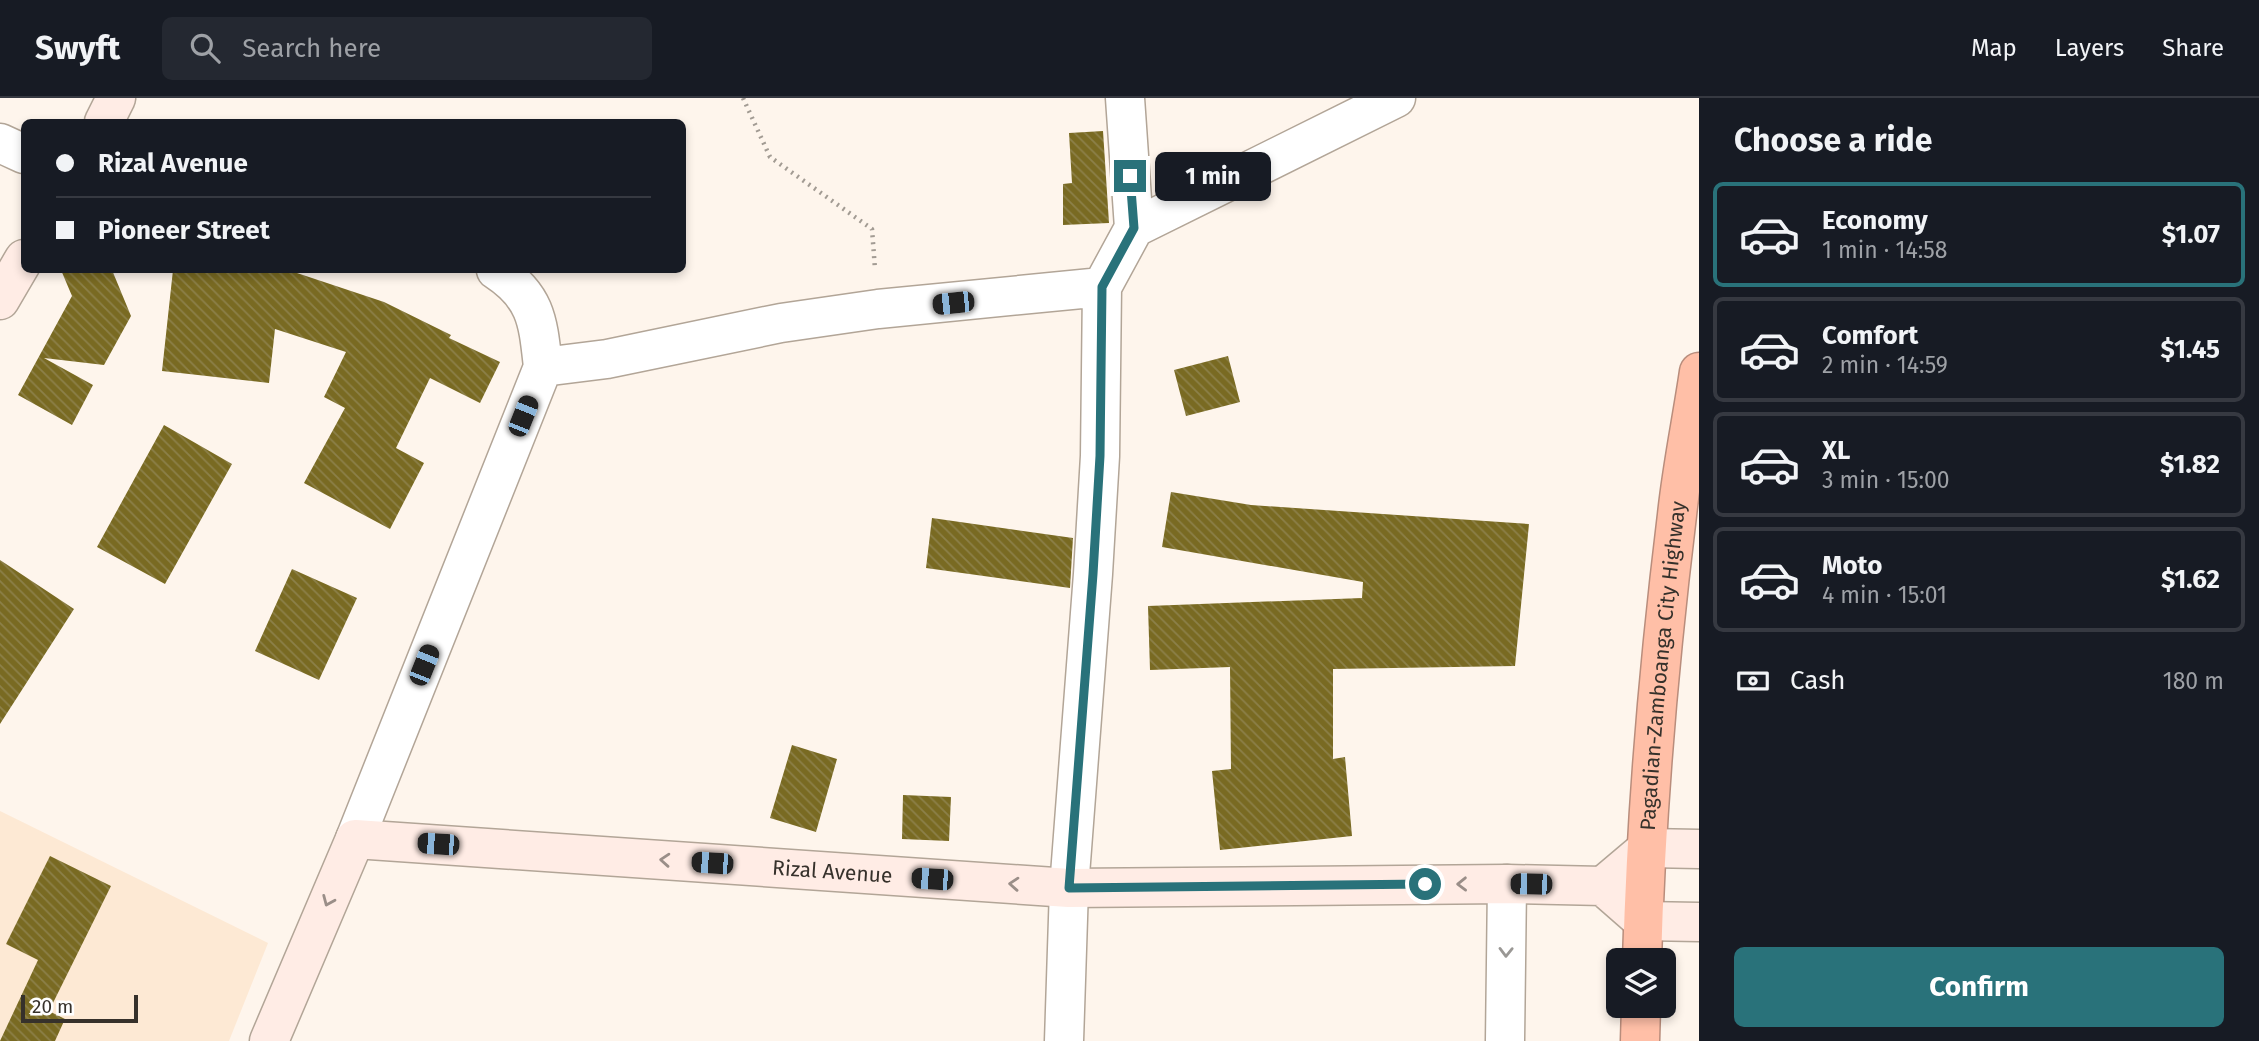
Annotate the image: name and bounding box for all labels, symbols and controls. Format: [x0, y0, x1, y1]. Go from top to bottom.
search box [162, 17, 652, 80]
text: Swyft [35, 28, 120, 68]
icon: search [186, 29, 224, 67]
text: Search here [242, 33, 381, 64]
text: Map [1971, 34, 2017, 62]
text: Layers [2055, 34, 2124, 62]
text: Share [2162, 34, 2224, 62]
text: Choose a ride [1734, 121, 1932, 159]
text: Rizal Avenue [98, 148, 248, 179]
callout: 1 min [1154, 152, 1270, 200]
route end [1114, 160, 1146, 192]
text: 1 min [1185, 162, 1241, 190]
icon: car [1738, 203, 1801, 266]
text: Economy [1822, 205, 1928, 236]
text: Pioneer Street [98, 215, 270, 246]
text: $1.07 [2162, 219, 2220, 250]
text: 1 min · 14:58 [1822, 236, 1947, 264]
car [932, 290, 975, 316]
icon: car [1738, 318, 1801, 381]
text: Comfort [1822, 320, 1918, 351]
text: $1.45 [2161, 334, 2220, 365]
text: 2 min · 14:59 [1822, 351, 1948, 379]
car [506, 393, 541, 439]
icon: car [1738, 433, 1801, 496]
text: XL [1822, 435, 1850, 466]
text: $1.82 [2160, 449, 2220, 480]
text: 3 min · 15:00 [1822, 466, 1950, 494]
street label: Pagadian-Zamboanga City Highway [1635, 499, 1692, 831]
icon: car [1738, 548, 1801, 611]
text: Moto [1822, 550, 1882, 581]
text: $1.62 [2161, 564, 2220, 595]
text: 4 min · 15:01 [1822, 581, 1947, 609]
car [407, 642, 442, 688]
icon: cash [1734, 662, 1772, 700]
text: Cash [1790, 665, 1846, 696]
text: 180 m [2163, 667, 2224, 695]
car [417, 832, 460, 856]
car [691, 851, 734, 875]
one-way arrow [659, 853, 670, 868]
street label: Rizal Avenue [771, 855, 893, 889]
car [911, 867, 954, 891]
route start [1409, 868, 1441, 900]
car [1510, 873, 1553, 895]
one-way arrow [1456, 876, 1466, 892]
one-way arrow [1008, 877, 1019, 892]
one-way arrow [323, 895, 337, 907]
one-way arrow [1498, 947, 1514, 958]
button: Confirm [1734, 947, 2224, 1027]
map controls [1606, 948, 1676, 1018]
button: layers [1606, 948, 1676, 1018]
scale bar [21, 992, 138, 1024]
text: 20 m [32, 995, 73, 1018]

